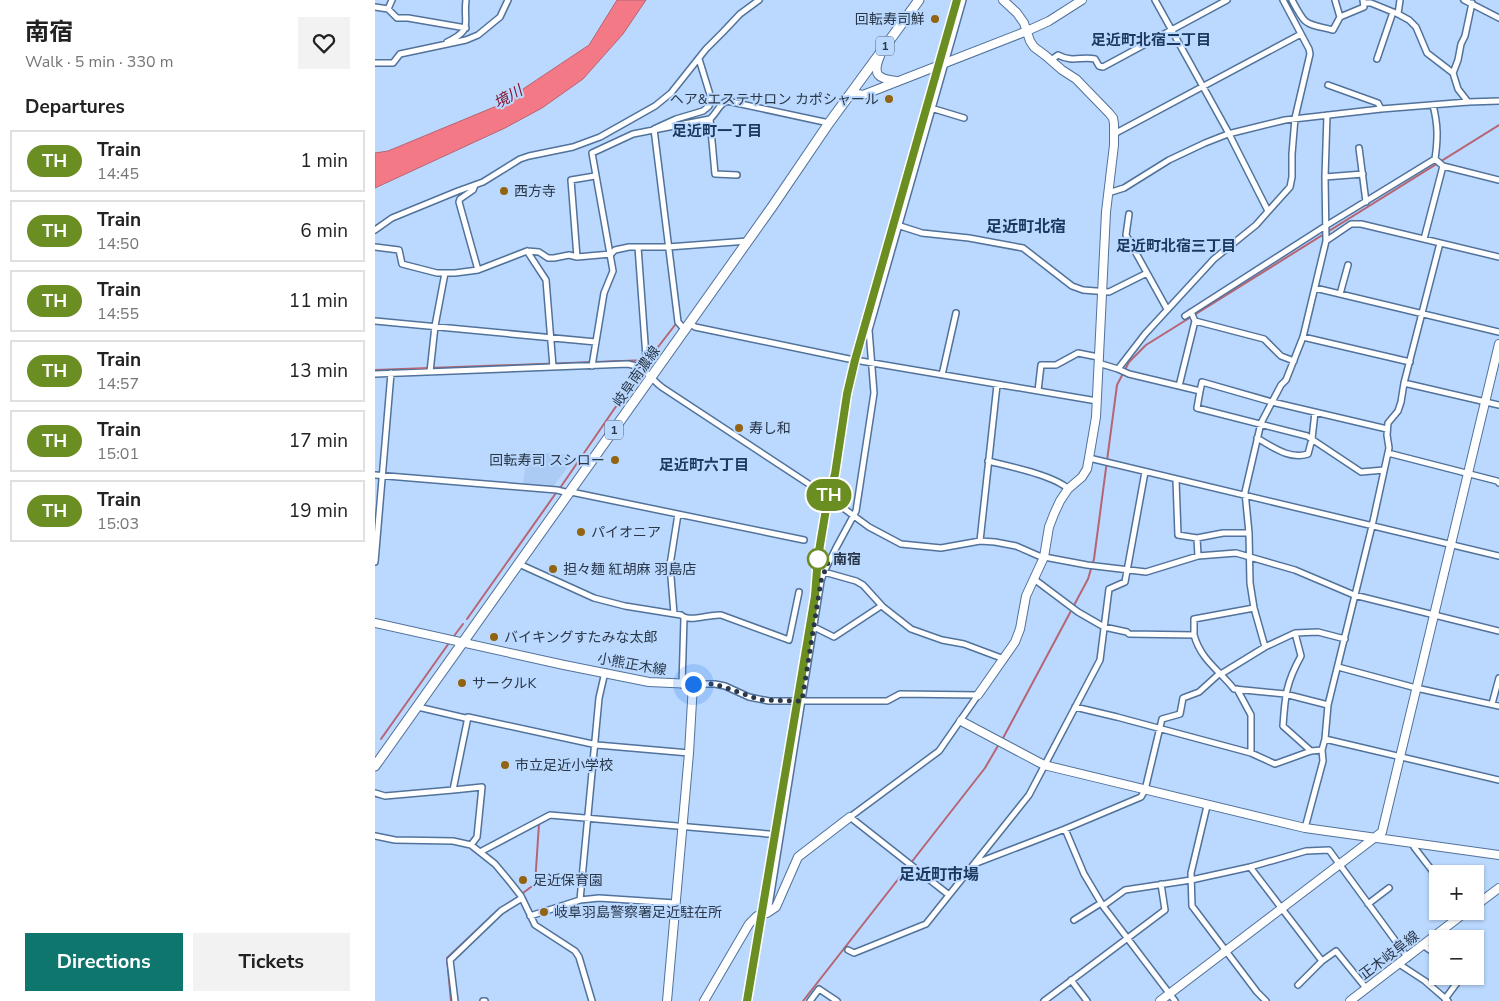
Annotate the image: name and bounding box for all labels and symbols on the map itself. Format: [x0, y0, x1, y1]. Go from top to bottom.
place label: 回転寿司鮮 [855, 10, 925, 29]
marker: 回転寿司鮮 [929, 13, 941, 25]
district label: 足近町北宿二丁目 [1091, 30, 1211, 50]
road number: 1 [876, 36, 894, 56]
water label: 境川 [490, 80, 528, 113]
place label: ヘア&エステサロン カポシャール [670, 90, 879, 109]
marker: ヘア&エステサロン カポシャール [883, 93, 895, 105]
district label: 足近町一丁目 [672, 121, 762, 141]
place label: 西方寺 [514, 182, 556, 201]
marker: 西方寺 [498, 185, 510, 197]
district label: 足近町北宿 [986, 216, 1066, 238]
district label: 足近町北宿三丁目 [1116, 236, 1236, 256]
street label: 岐阜南濃線 [609, 342, 664, 410]
place label: 寿し和 [749, 419, 791, 438]
road number: 1 [605, 420, 623, 440]
marker: 寿し和 [733, 422, 745, 434]
place label: 回転寿司 スシロー [489, 451, 605, 470]
marker: 回転寿司 スシロー [609, 454, 621, 466]
district label: 足近町六丁目 [659, 455, 749, 475]
line badge: TH [807, 479, 851, 511]
place label: パイオニア [591, 523, 661, 542]
marker: パイオニア [575, 526, 587, 538]
marker: 南宿 [807, 548, 829, 570]
place label: 南宿 [833, 550, 861, 569]
place label: 担々麺 紅胡麻 羽島店 [563, 560, 696, 579]
marker: 担々麺 紅胡麻 羽島店 [547, 563, 559, 575]
place label: バイキングすたみな太郎 [504, 628, 658, 647]
marker: バイキングすたみな太郎 [488, 631, 500, 643]
street label: 小熊正木線 [596, 649, 668, 680]
your location [681, 672, 706, 697]
place label: サークルK [472, 674, 537, 693]
marker: サークルK [456, 677, 468, 689]
place label: 市立足近小学校 [515, 756, 613, 775]
marker: 市立足近小学校 [499, 759, 511, 771]
district label: 足近町市場 [899, 864, 979, 886]
place label: 足近保育園 [533, 871, 603, 890]
marker: 足近保育園 [517, 874, 529, 886]
place label: 岐阜羽島警察署足近駐在所 [554, 903, 722, 922]
marker: 岐阜羽島警察署足近駐在所 [538, 906, 550, 918]
street label: 正木岐阜線 [1356, 927, 1423, 984]

